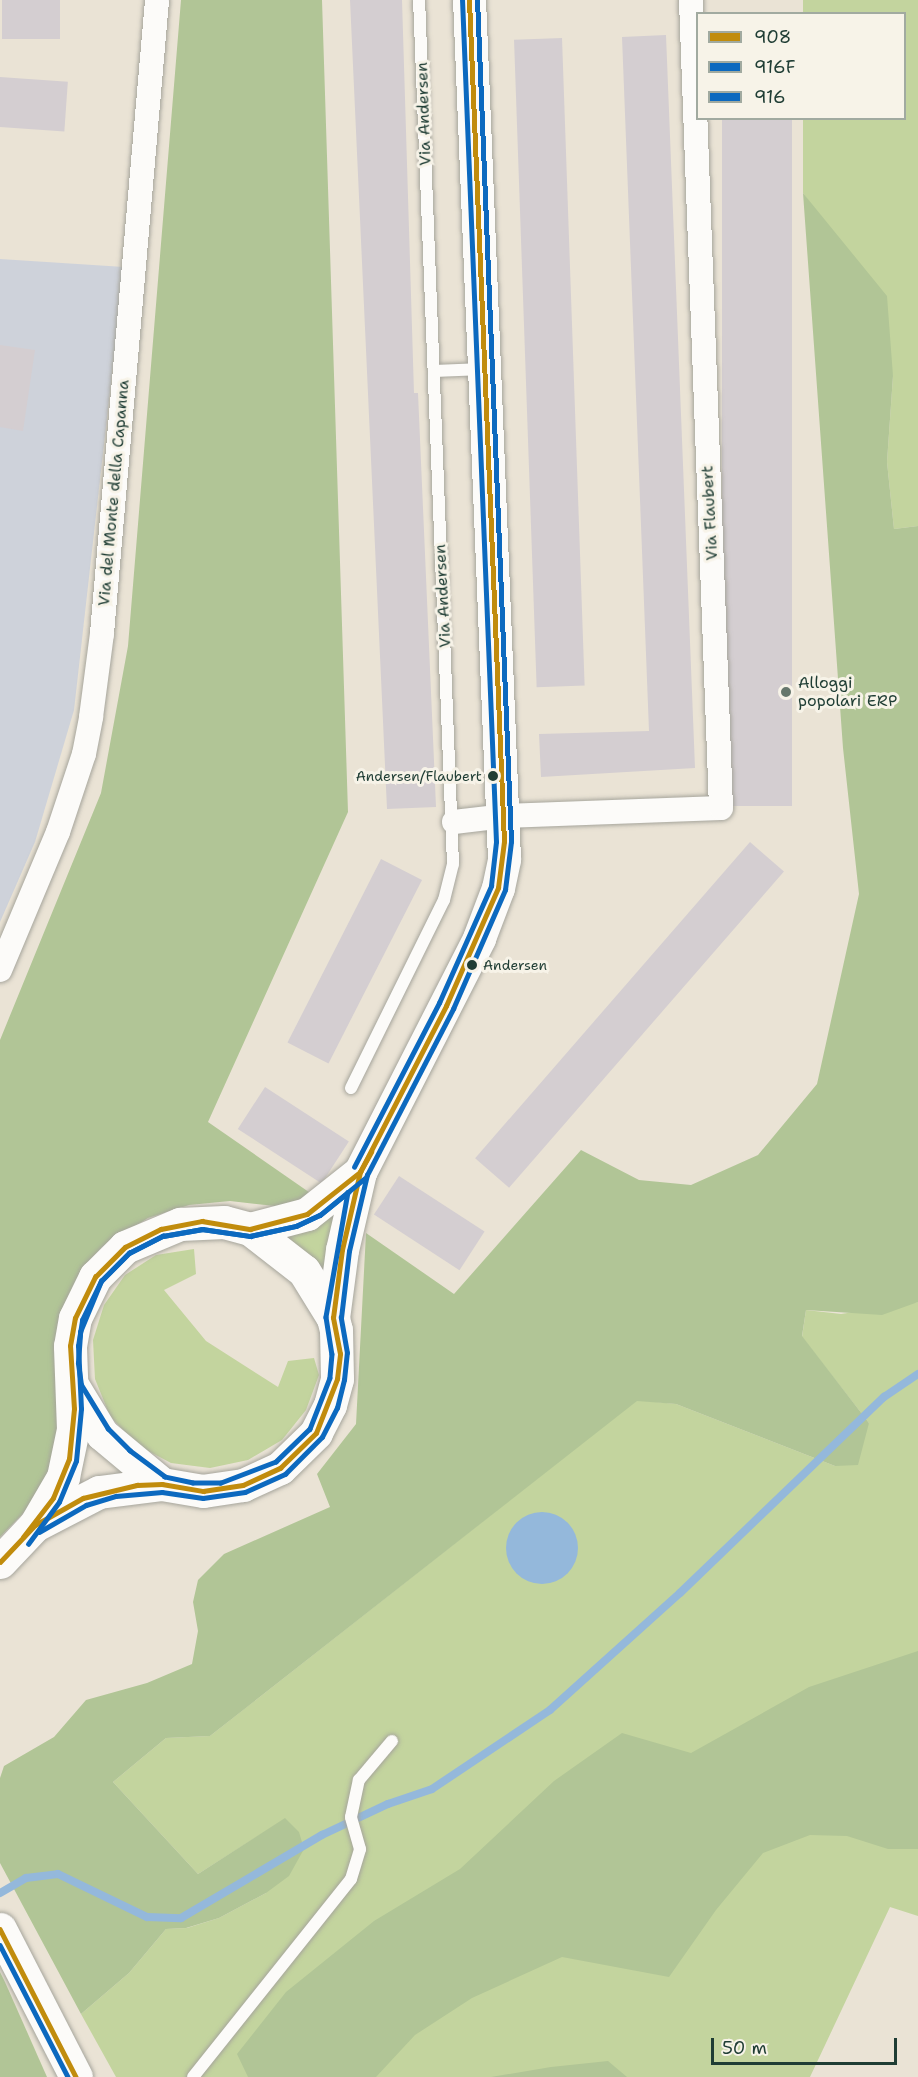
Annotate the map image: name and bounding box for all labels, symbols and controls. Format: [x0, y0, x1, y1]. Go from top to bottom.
legend [696, 12, 906, 120]
text: 908 [754, 25, 791, 49]
text: 916F [754, 55, 796, 79]
street label: Via Andersen [413, 62, 435, 166]
text: 916 [754, 85, 786, 109]
street label: Via del Monte della Capanna [95, 379, 133, 607]
street label: Via Flaubert [698, 465, 722, 561]
street label: Via Andersen [431, 544, 455, 648]
place label: Alloggi popolari ERP [798, 673, 897, 711]
marker: Alloggi popolari ERP [779, 685, 793, 699]
place label: Andersen/Flaubert [356, 768, 482, 784]
marker: Andersen/Flaubert [487, 770, 499, 782]
place label: Andersen [483, 957, 547, 973]
marker: Andersen [466, 959, 478, 971]
scale bar [714, 2026, 900, 2064]
text: 50 m [722, 2036, 767, 2060]

